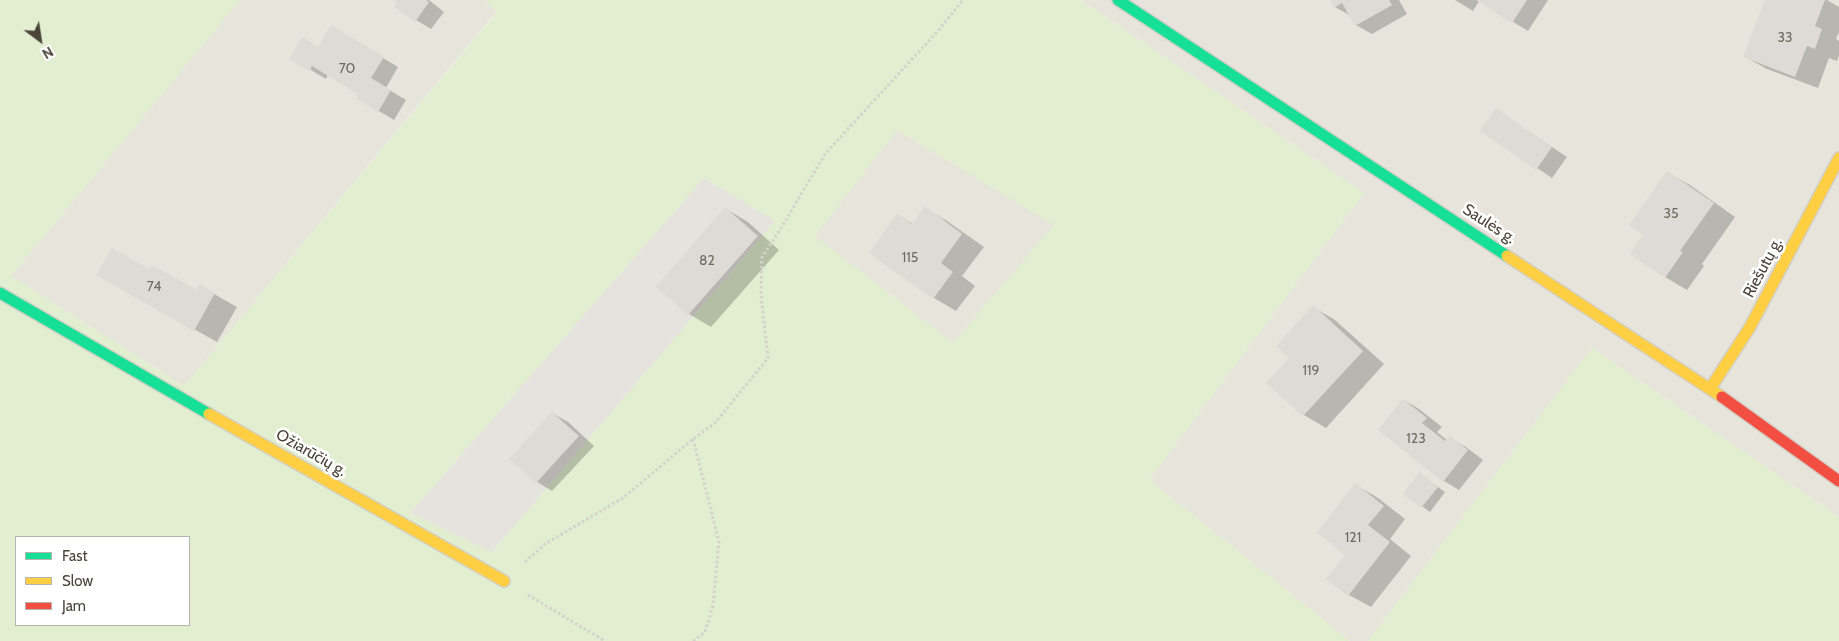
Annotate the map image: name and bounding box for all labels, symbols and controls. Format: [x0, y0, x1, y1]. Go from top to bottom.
north arrow [15, 15, 65, 65]
house number: 33 [1777, 30, 1793, 46]
text: N [39, 43, 57, 63]
house number: 70 [339, 61, 355, 77]
street label: Saulės g. [1459, 200, 1519, 248]
house number: 35 [1663, 206, 1679, 222]
street label: Riešutų g. [1739, 235, 1787, 301]
house number: 115 [902, 250, 918, 266]
house number: 82 [699, 253, 715, 269]
house number: 74 [147, 279, 161, 295]
house number: 119 [1302, 363, 1320, 379]
street label: Ožiarūčių g. [272, 425, 350, 481]
house number: 123 [1406, 431, 1426, 447]
house number: 121 [1345, 530, 1361, 546]
legend [15, 536, 190, 626]
text: Fast [62, 547, 87, 565]
text: Slow [62, 572, 93, 590]
text: Jam [62, 597, 86, 615]

